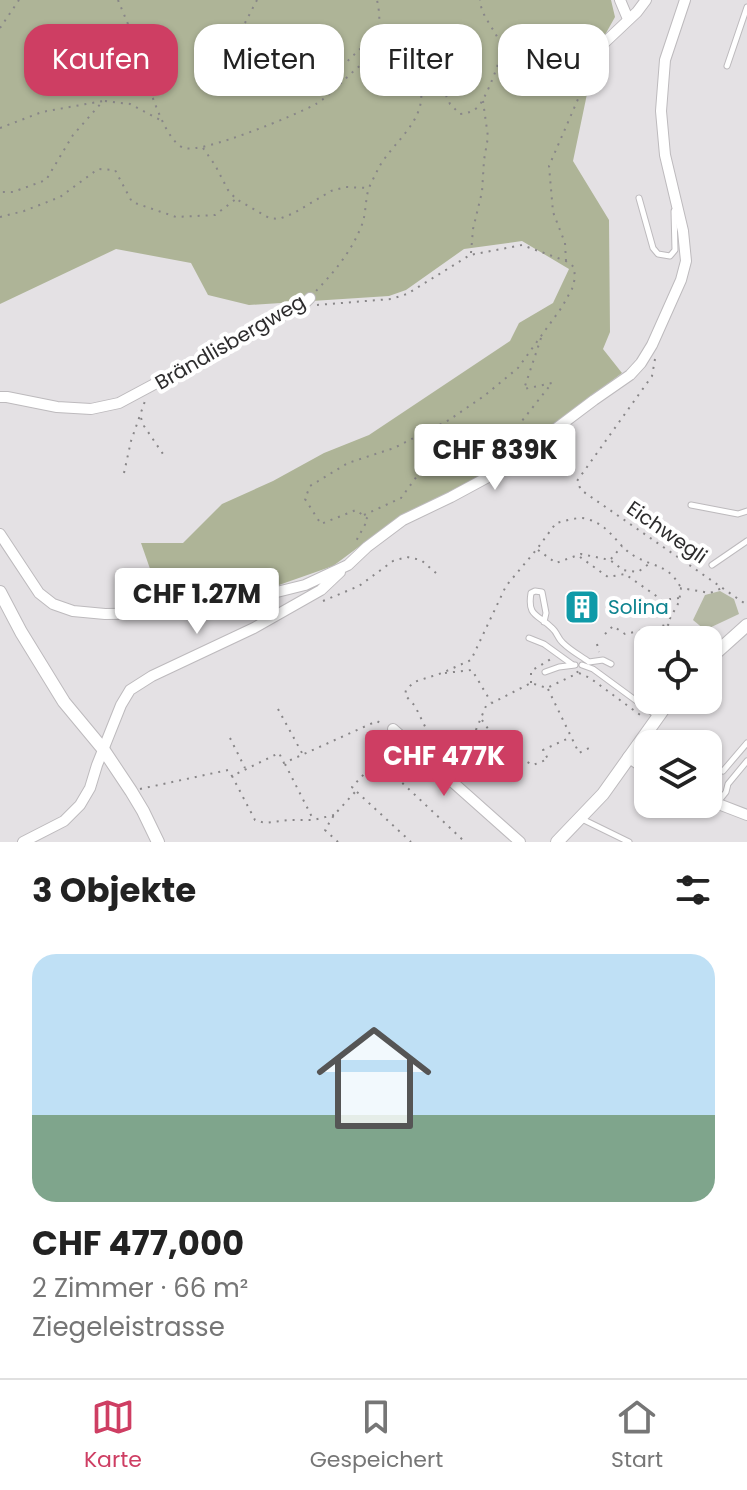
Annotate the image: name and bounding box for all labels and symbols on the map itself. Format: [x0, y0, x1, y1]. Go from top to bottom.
street label: Brändlisbergweg [150, 288, 310, 396]
pin: CHF 839K [412, 424, 578, 492]
street label: Eichwegli [621, 494, 713, 570]
pin: CHF 1.27M [105, 568, 289, 636]
building icon: Solina [563, 588, 601, 626]
place label: Solina [608, 593, 669, 621]
pin: CHF 477K [361, 730, 527, 798]

